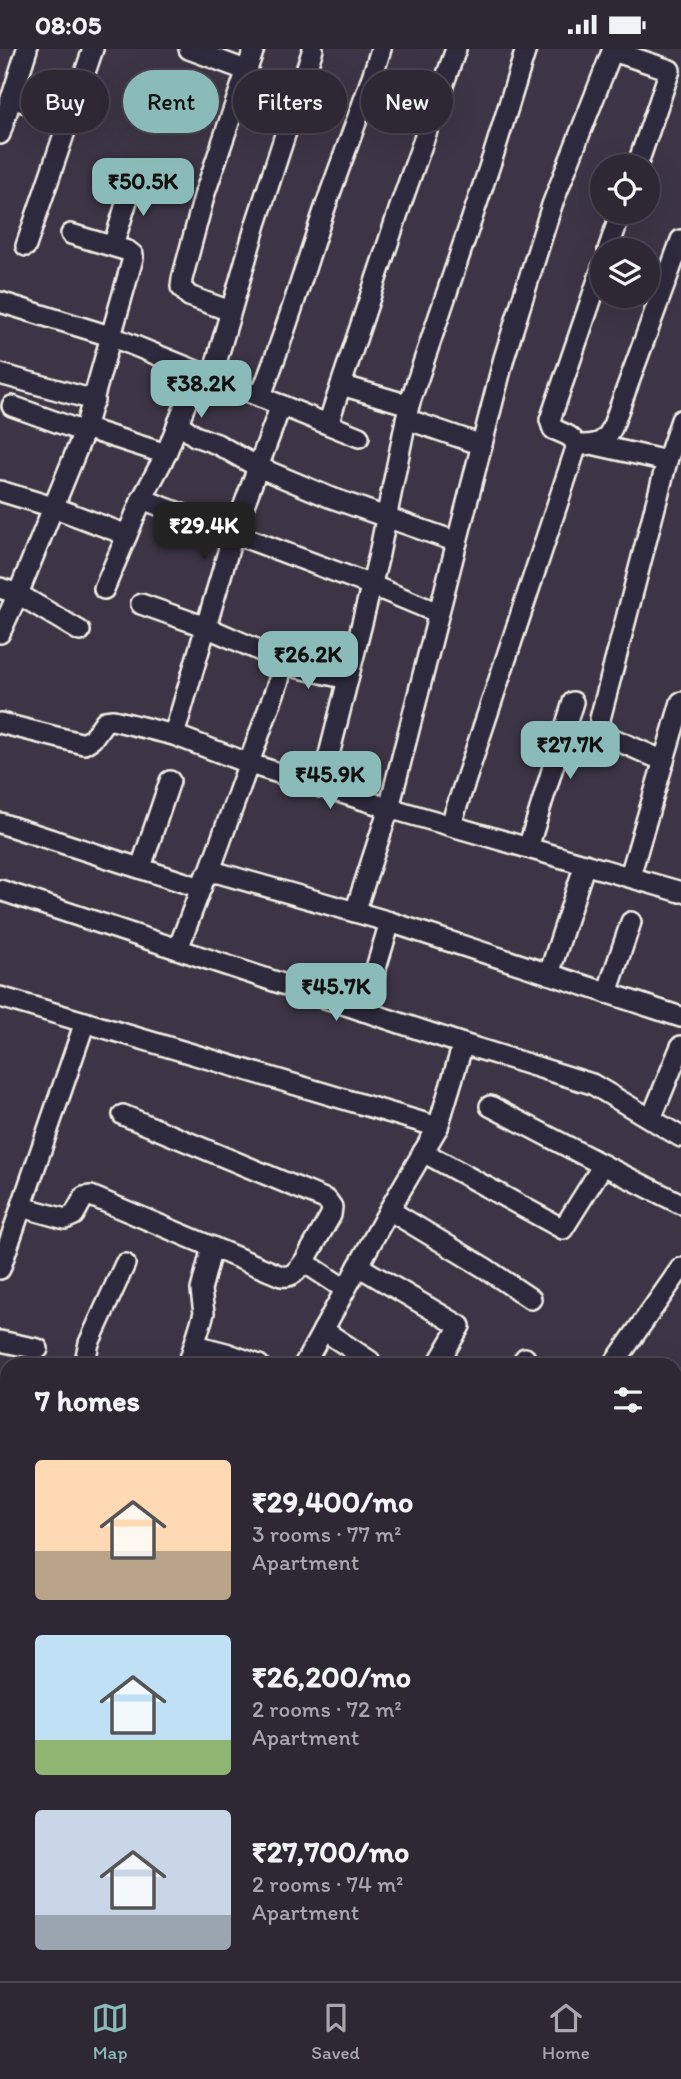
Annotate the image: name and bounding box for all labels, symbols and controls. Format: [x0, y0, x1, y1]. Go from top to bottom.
text: 08:05 [35, 9, 101, 41]
chip: Buy [21, 70, 109, 133]
chip: Rent [123, 70, 219, 133]
chip: Filters [233, 70, 347, 133]
chip: New [361, 70, 453, 133]
map controls [590, 154, 660, 308]
button: locate [590, 154, 660, 224]
pin: ₹50.5K [86, 159, 200, 218]
text: ₹50.5K [108, 167, 178, 195]
button: layers [590, 238, 660, 308]
pin: ₹38.2K [144, 361, 258, 420]
text: ₹38.2K [167, 369, 235, 397]
pin: ₹29.4K [147, 503, 261, 562]
text: ₹29.4K [169, 511, 239, 539]
pin: ₹26.2K [251, 631, 365, 691]
text: ₹26.2K [274, 640, 342, 668]
pin: ₹27.7K [513, 721, 627, 781]
text: ₹27.7K [537, 730, 603, 758]
pin: ₹45.9K [273, 751, 387, 811]
text: ₹45.9K [295, 760, 365, 788]
pin: ₹45.7K [279, 963, 393, 1023]
text: ₹45.7K [302, 972, 370, 1000]
icon: filters [609, 1381, 647, 1419]
text: 7 homes [35, 1382, 140, 1419]
text: ₹29,400/mo [252, 1483, 413, 1520]
icon: home [91, 1488, 175, 1572]
text: 3 rooms · 77 m² [252, 1520, 402, 1548]
text: Apartment [252, 1548, 359, 1576]
text: ₹26,200/mo [252, 1658, 411, 1695]
icon: home [91, 1663, 175, 1747]
text: 2 rooms · 72 m² [252, 1695, 402, 1723]
text: Apartment [252, 1723, 359, 1751]
text: ₹27,700/mo [252, 1833, 409, 1870]
icon: home [91, 1838, 175, 1922]
text: 2 rooms · 74 m² [252, 1870, 404, 1898]
text: Apartment [252, 1898, 359, 1926]
tab: Map [91, 1999, 129, 2064]
tab: Saved [311, 1999, 360, 2064]
tab: Home [542, 1999, 590, 2064]

